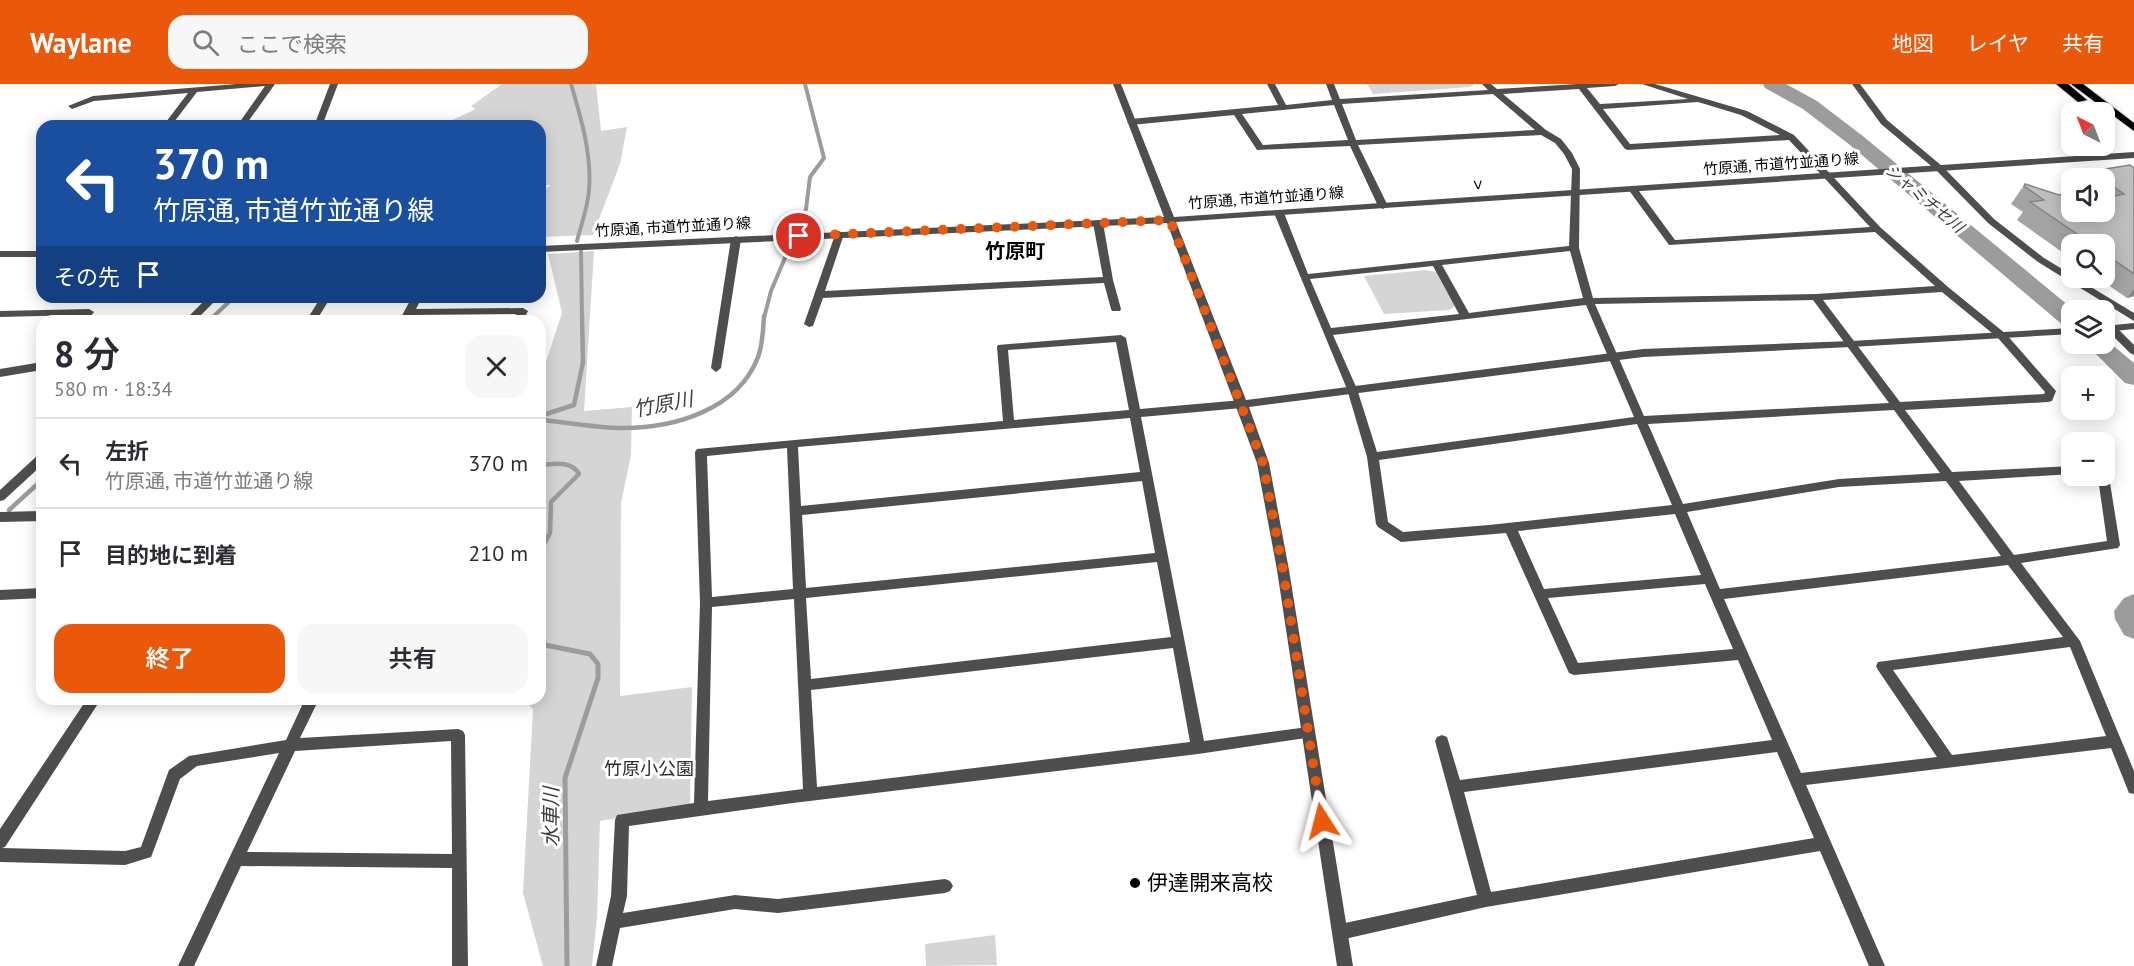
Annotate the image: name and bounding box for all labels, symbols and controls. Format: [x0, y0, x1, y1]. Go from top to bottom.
search box [168, 15, 588, 69]
text: Waylane [30, 24, 132, 61]
icon: search [189, 26, 222, 59]
text: ここで検索 [237, 30, 347, 58]
text: 地図 [1892, 30, 1934, 57]
text: レイヤ [1967, 30, 2029, 57]
text: 共有 [2062, 30, 2104, 57]
north arrow [2061, 102, 2115, 156]
map controls [2061, 102, 2115, 486]
text: 370 m [153, 136, 269, 191]
icon: left [54, 144, 132, 222]
street label: 竹原通, 市道竹並通り線 [1702, 149, 1860, 178]
water label: シャミチセ川 [1882, 159, 1970, 238]
button: sound [2061, 168, 2115, 222]
street label: ｖ [1470, 174, 1486, 194]
street label: 竹原通, 市道竹並通り線 [1187, 183, 1345, 212]
text: 竹原通, 市道竹並通り線 [153, 193, 434, 227]
pin [773, 210, 824, 261]
street label: 竹原通, 市道竹並通り線 [594, 213, 751, 240]
icon: arrive [782, 219, 815, 252]
button: search [2061, 234, 2115, 288]
district label: 竹原町 [985, 238, 1045, 264]
icon: arrive [132, 258, 165, 291]
text: その先 [54, 263, 120, 291]
button: layers [2061, 300, 2115, 354]
text: 8 分 [54, 330, 120, 377]
button: close [465, 335, 528, 398]
button: + [2061, 366, 2115, 420]
text: 580 m · 18:34 [54, 376, 172, 402]
water label: 竹原川 [631, 385, 697, 422]
button: − [2061, 432, 2115, 486]
text: 左折 [105, 437, 149, 465]
icon: left [54, 447, 87, 480]
text: 370 m [468, 449, 528, 477]
text: 竹原通, 市道竹並通り線 [105, 468, 313, 494]
icon: arrive [54, 537, 87, 570]
text: 210 m [468, 539, 528, 567]
text: 目的地に到着 [105, 541, 237, 569]
button: 終了 [54, 624, 285, 693]
button: 共有 [297, 624, 528, 693]
park label: 竹原小公園 [604, 757, 694, 780]
water label: 水車川 [538, 785, 564, 847]
position arrow [1290, 789, 1354, 853]
place label: 伊達開来高校 [1147, 869, 1273, 896]
marker: 伊達開来高校 [1128, 876, 1142, 890]

